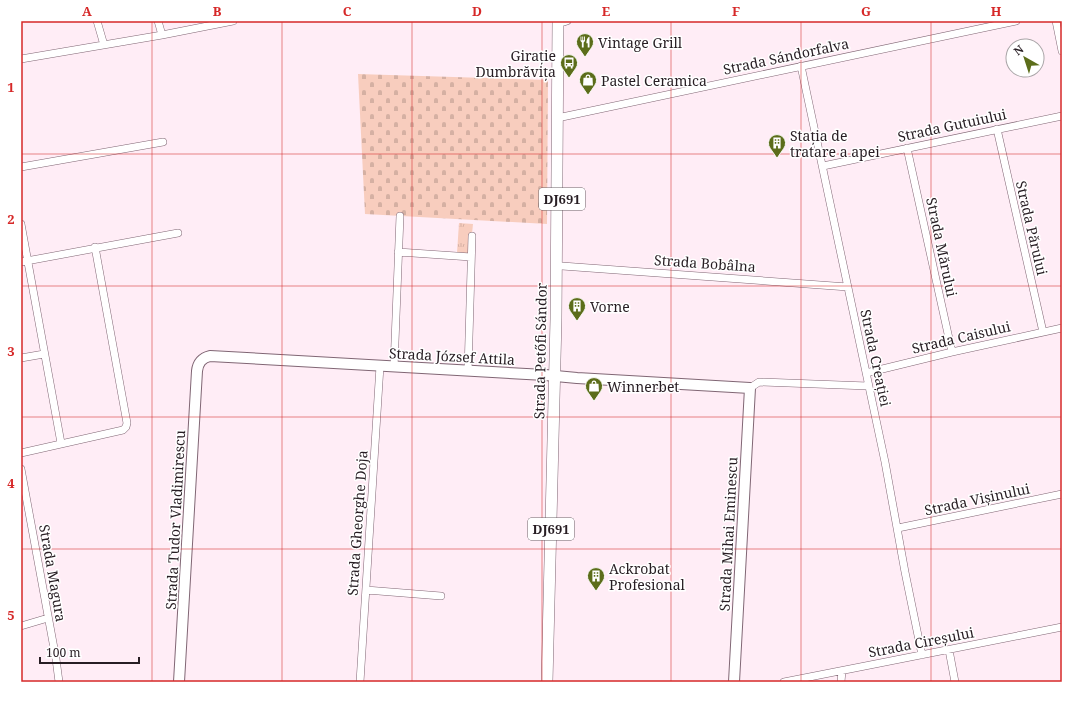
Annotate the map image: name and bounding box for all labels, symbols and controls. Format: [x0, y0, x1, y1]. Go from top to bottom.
text: A [82, 2, 92, 20]
text: B [213, 2, 222, 20]
text: C [343, 2, 352, 20]
text: D [472, 2, 482, 20]
text: E [602, 2, 611, 20]
text: F [732, 2, 740, 20]
text: G [861, 2, 871, 20]
text: H [991, 2, 1002, 20]
restaurant icon: Vintage Grill [575, 32, 595, 57]
place label: Vintage Grill [598, 33, 683, 52]
street label: Strada Sándorfalva [721, 33, 851, 79]
north arrow [1005, 38, 1045, 78]
text: N [1010, 41, 1027, 58]
place label: Girație Dumbrăvița [476, 46, 556, 81]
bus stop icon: Girație Dumbrăvița [559, 53, 579, 78]
shop icon: Pastel Ceramica [578, 70, 598, 95]
place label: Pastel Ceramica [601, 71, 707, 90]
text: 1 [7, 78, 15, 96]
street label: Strada Gutuiului [896, 104, 1009, 146]
place label: Stația de tratare a apei [790, 126, 880, 161]
building icon: Stația de tratare a apei [767, 133, 787, 158]
street label: Strada Părului [1012, 179, 1052, 278]
road number: DJ691 [539, 188, 585, 210]
street label: Strada Mărului [922, 196, 962, 299]
text: 2 [7, 210, 15, 228]
street label: Strada Bobâlna [654, 250, 757, 276]
street label: Strada Petőfi Sándor [529, 282, 551, 419]
building icon: Vorne [567, 296, 587, 321]
place label: Vorne [590, 297, 630, 316]
street label: Strada Creației [856, 308, 896, 409]
street label: Strada Caisului [910, 316, 1013, 358]
text: 3 [7, 342, 15, 360]
street label: Strada József Attila [389, 343, 516, 369]
shop icon: Winnerbet [584, 376, 604, 401]
place label: Winnerbet [607, 377, 679, 396]
street label: Strada Tudor Vladimirescu [161, 430, 189, 610]
street label: Strada Gheorghe Doja [342, 450, 372, 596]
street label: Strada Mihai Eminescu [714, 456, 742, 612]
text: 4 [7, 474, 15, 492]
street label: Strada Vișinului [923, 478, 1032, 519]
road number: DJ691 [528, 518, 574, 540]
street label: Strada Magura [35, 523, 71, 623]
place label: Ackrobat Profesional [609, 559, 686, 594]
building icon: Ackrobat Profesional [586, 566, 606, 591]
text: 5 [7, 606, 15, 624]
street label: Strada Cireșului [867, 622, 976, 662]
scale bar [40, 639, 139, 665]
text: 100 m [46, 644, 81, 661]

